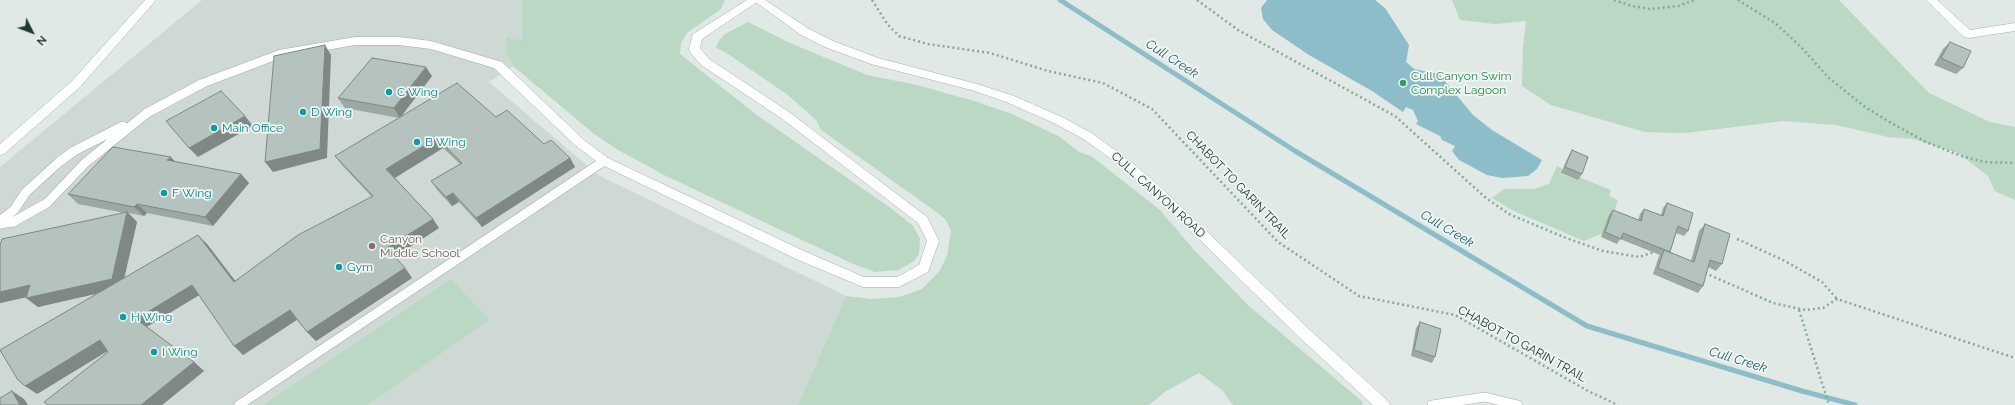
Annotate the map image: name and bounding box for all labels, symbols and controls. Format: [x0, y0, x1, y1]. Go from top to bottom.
north arrow [12, 12, 52, 52]
text: N [34, 33, 49, 48]
water label: Cull Creek [1143, 36, 1201, 82]
place label: Cull Canyon Swim Complex Lagoon [1411, 69, 1512, 97]
marker: Cull Canyon Swim Complex Lagoon [1398, 78, 1408, 88]
place label: C Wing [397, 85, 438, 99]
marker: C Wing [384, 87, 394, 97]
place label: D Wing [311, 105, 352, 119]
marker: D Wing [298, 107, 308, 117]
place label: Main Office [222, 121, 283, 135]
marker: Main Office [209, 123, 219, 133]
street label: CHABOT TO GARIN TRAIL [1183, 128, 1293, 242]
place label: B Wing [425, 135, 466, 149]
marker: B Wing [412, 137, 422, 147]
street label: CULL CANYON ROAD [1108, 149, 1208, 241]
place label: F Wing [172, 186, 212, 200]
marker: F Wing [159, 188, 169, 198]
water label: Cull Creek [1417, 207, 1477, 251]
place label: Canyon Middle School [380, 232, 460, 260]
marker: Canyon Middle School [367, 241, 377, 251]
place label: Gym [347, 260, 373, 274]
marker: Gym [334, 262, 344, 272]
street label: CHABOT TO GARIN TRAIL [1455, 303, 1589, 385]
place label: H Wing [131, 310, 172, 324]
marker: H Wing [118, 312, 128, 322]
water label: Cull Creek [1707, 344, 1769, 376]
place label: I Wing [162, 345, 198, 359]
marker: I Wing [149, 347, 159, 357]

